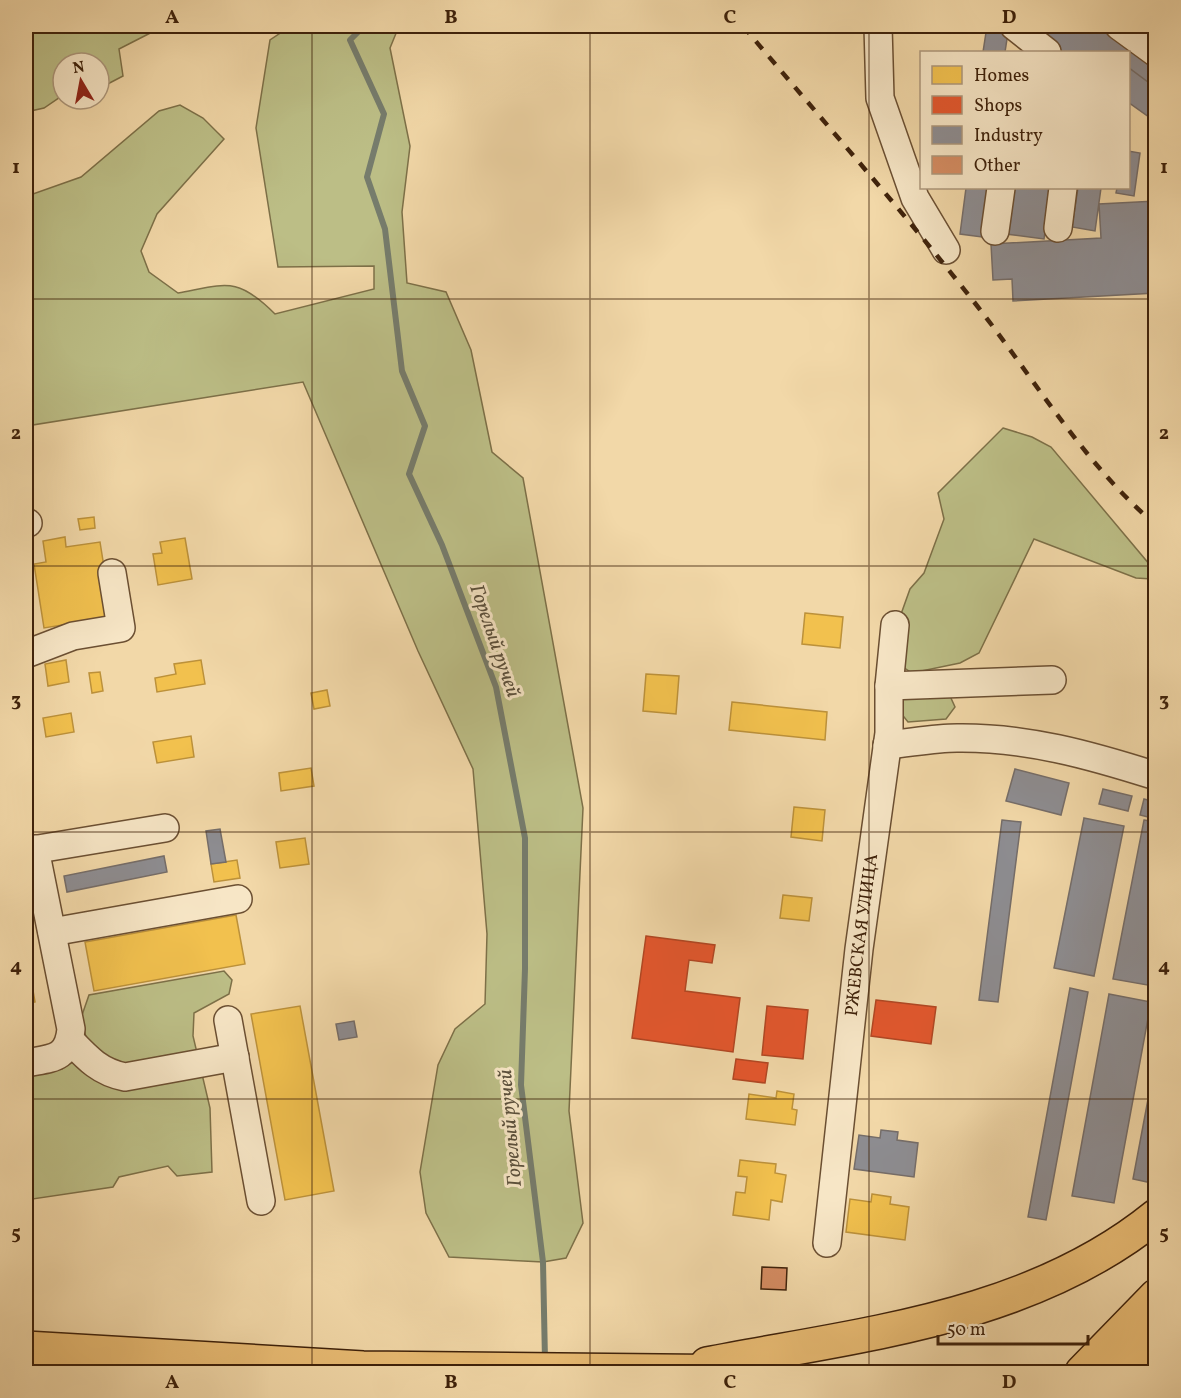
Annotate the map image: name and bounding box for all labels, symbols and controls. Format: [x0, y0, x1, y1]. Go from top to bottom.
text: A [165, 4, 179, 32]
text: B [444, 4, 458, 32]
text: C [724, 4, 737, 32]
text: D [1002, 4, 1016, 32]
north arrow [51, 51, 111, 111]
legend [920, 51, 1130, 189]
text: N [71, 56, 87, 80]
text: Homes [974, 64, 1029, 89]
text: Shops [974, 94, 1022, 119]
text: Industry [974, 124, 1043, 149]
text: 1 [12, 154, 20, 182]
text: Other [974, 154, 1021, 179]
text: 1 [1160, 154, 1168, 182]
text: 2 [11, 420, 21, 448]
text: 2 [1159, 420, 1169, 448]
water label: Горелый ручей [462, 581, 526, 701]
text: 3 [11, 687, 21, 715]
text: 3 [1159, 687, 1169, 715]
street label: РЖЕВСКАЯ УЛИЦА [839, 852, 885, 1018]
text: 4 [10, 953, 22, 981]
text: 4 [1158, 953, 1170, 981]
water label: Горелый ручей [492, 1068, 530, 1188]
text: 5 [11, 1220, 21, 1248]
text: 5 [1159, 1220, 1169, 1248]
scale bar [938, 1308, 1088, 1346]
text: 50 m [947, 1318, 986, 1343]
text: A [165, 1369, 179, 1397]
text: B [444, 1369, 458, 1397]
text: C [724, 1369, 737, 1397]
text: D [1002, 1369, 1016, 1397]

